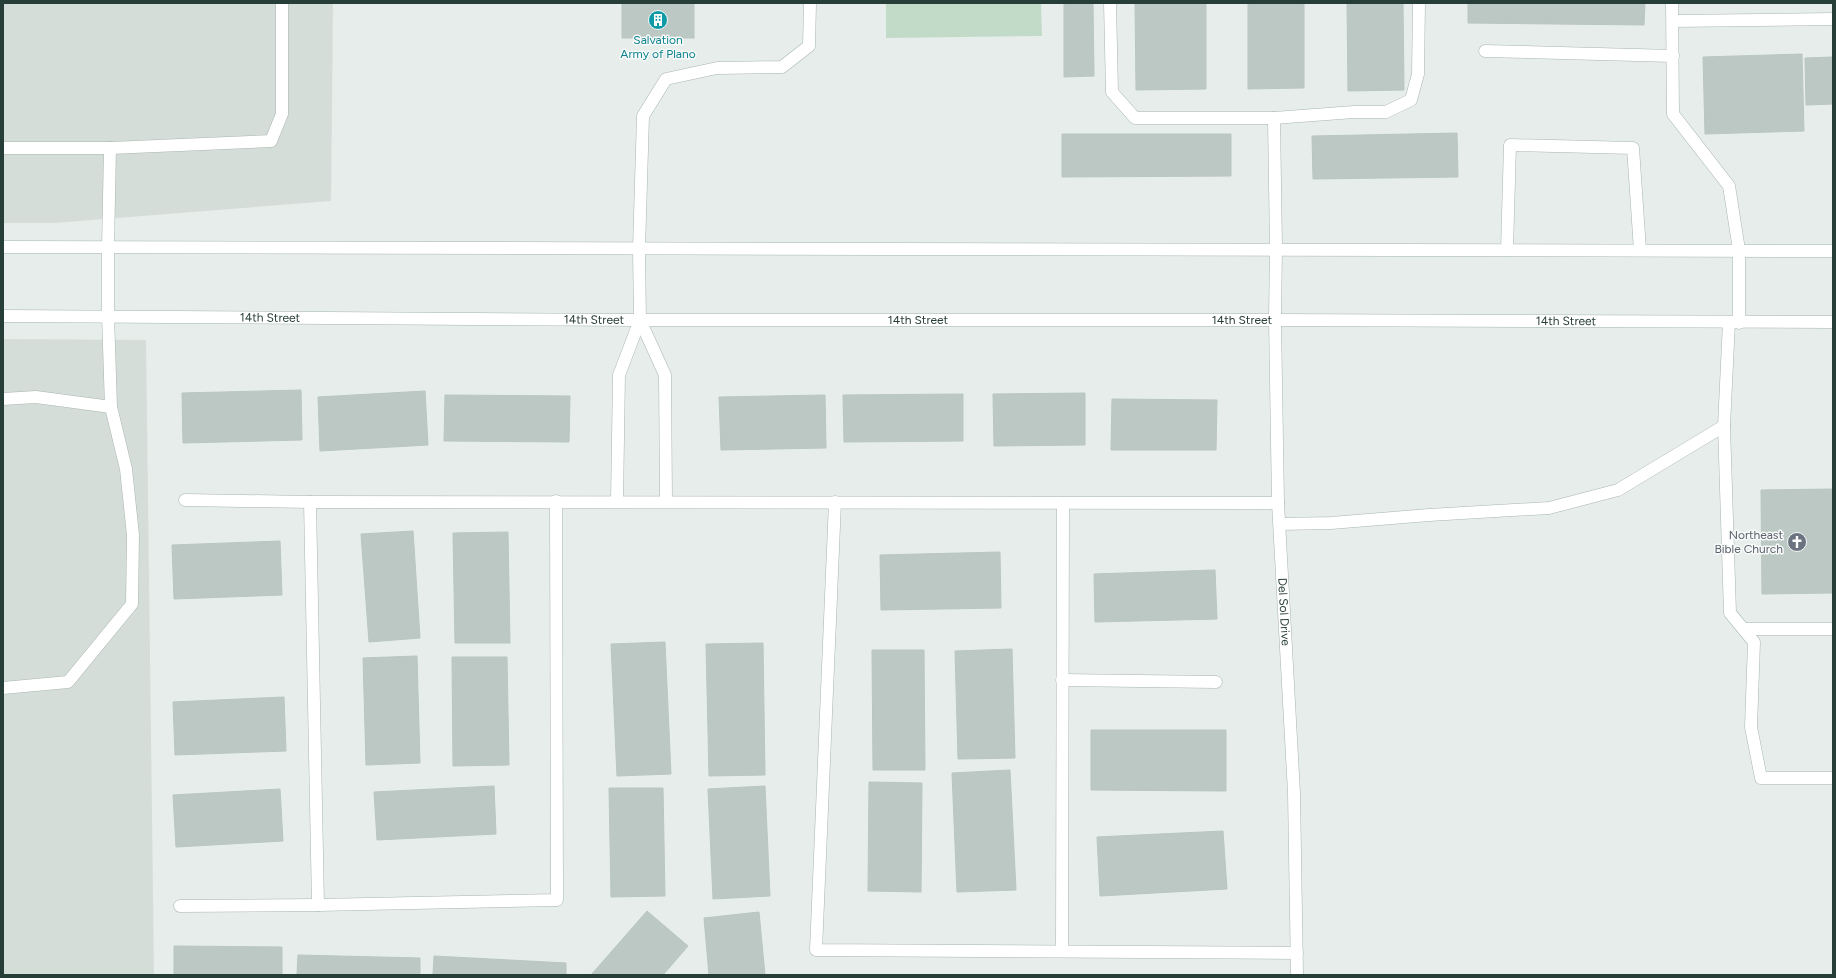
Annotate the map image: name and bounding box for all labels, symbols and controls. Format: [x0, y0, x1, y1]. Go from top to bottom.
building icon: Salvation Army of Plano [647, 9, 669, 31]
place label: Salvation Army of Plano [620, 33, 696, 61]
street label: 14th Street [240, 310, 301, 325]
street label: 14th Street [564, 313, 625, 327]
street label: 14th Street [888, 313, 949, 327]
street label: 14th Street [1212, 313, 1273, 327]
street label: 14th Street [1536, 314, 1597, 328]
place label: Northeast Bible Church [1714, 528, 1783, 556]
church icon: Northeast Bible Church [1786, 531, 1808, 553]
street label: Del Sol Drive [1275, 577, 1293, 647]

